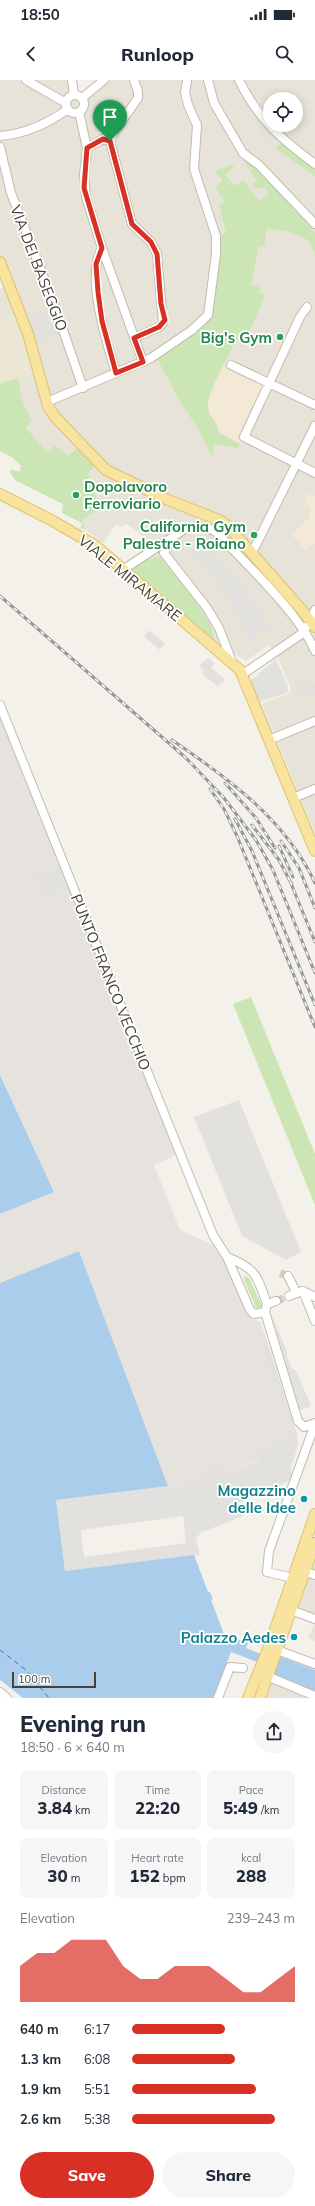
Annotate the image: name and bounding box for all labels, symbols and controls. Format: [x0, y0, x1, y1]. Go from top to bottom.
text: 18:50 [20, 5, 60, 24]
icon: back [20, 43, 42, 65]
text: Runloop [121, 43, 194, 66]
icon: search [273, 43, 295, 65]
map controls [263, 92, 303, 132]
button: locate [263, 92, 303, 132]
pin [93, 100, 127, 141]
icon: arrive [99, 106, 121, 128]
street label: VIA DEI BASEGGIO [6, 202, 72, 334]
place label: Big's Gym [200, 328, 272, 347]
marker: Big's Gym [275, 332, 285, 342]
place label: Dopolavoro Ferroviario [84, 477, 167, 513]
marker: Dopolavoro Ferroviario [71, 490, 81, 500]
place label: California Gym Palestre - Roiano [123, 517, 246, 553]
marker: California Gym Palestre - Roiano [249, 530, 259, 540]
street label: VIALE MIRAMARE [75, 531, 186, 626]
street label: PUNTO FRANCO VECCHIO [67, 891, 155, 1073]
place label: Magazzino delle Idee [217, 1481, 296, 1517]
marker: Magazzino delle Idee [299, 1494, 309, 1504]
place label: Palazzo Aedes [181, 1628, 286, 1647]
marker: Palazzo Aedes [289, 1632, 299, 1642]
scale bar [12, 1670, 96, 1689]
text: 100 m [18, 1672, 50, 1686]
text: Evening run [20, 1710, 146, 1738]
button: share [253, 1711, 295, 1753]
text: 18:50 · 6 × 640 m [20, 1739, 125, 1755]
text: Distance [42, 1783, 86, 1797]
text: Time [145, 1783, 170, 1797]
text: Pace [239, 1783, 264, 1797]
text: 3.84 [37, 1797, 72, 1818]
text: 22:20 [135, 1797, 180, 1818]
text: 5:49 [223, 1797, 258, 1818]
text: km [72, 1803, 90, 1817]
text: /km [258, 1803, 279, 1817]
text: Elevation [41, 1851, 87, 1865]
text: Heart rate [131, 1851, 184, 1865]
text: kcal [241, 1851, 261, 1865]
text: 30 [47, 1865, 68, 1886]
text: 152 [129, 1865, 160, 1886]
text: 288 [236, 1865, 266, 1886]
text: m [68, 1871, 80, 1885]
text: bpm [160, 1871, 186, 1885]
text: Elevation [20, 1910, 75, 1926]
text: 239–243 m [227, 1910, 295, 1926]
text: 640 m [20, 2021, 59, 2037]
text: 6:17 [84, 2021, 110, 2037]
text: 1.3 km [20, 2051, 61, 2067]
text: 6:08 [84, 2051, 110, 2067]
text: 1.9 km [20, 2081, 61, 2097]
text: 5:51 [84, 2081, 110, 2097]
text: 2.6 km [20, 2111, 61, 2127]
text: 5:38 [84, 2111, 110, 2127]
button: Save [20, 2152, 154, 2198]
button: Share [162, 2152, 295, 2198]

